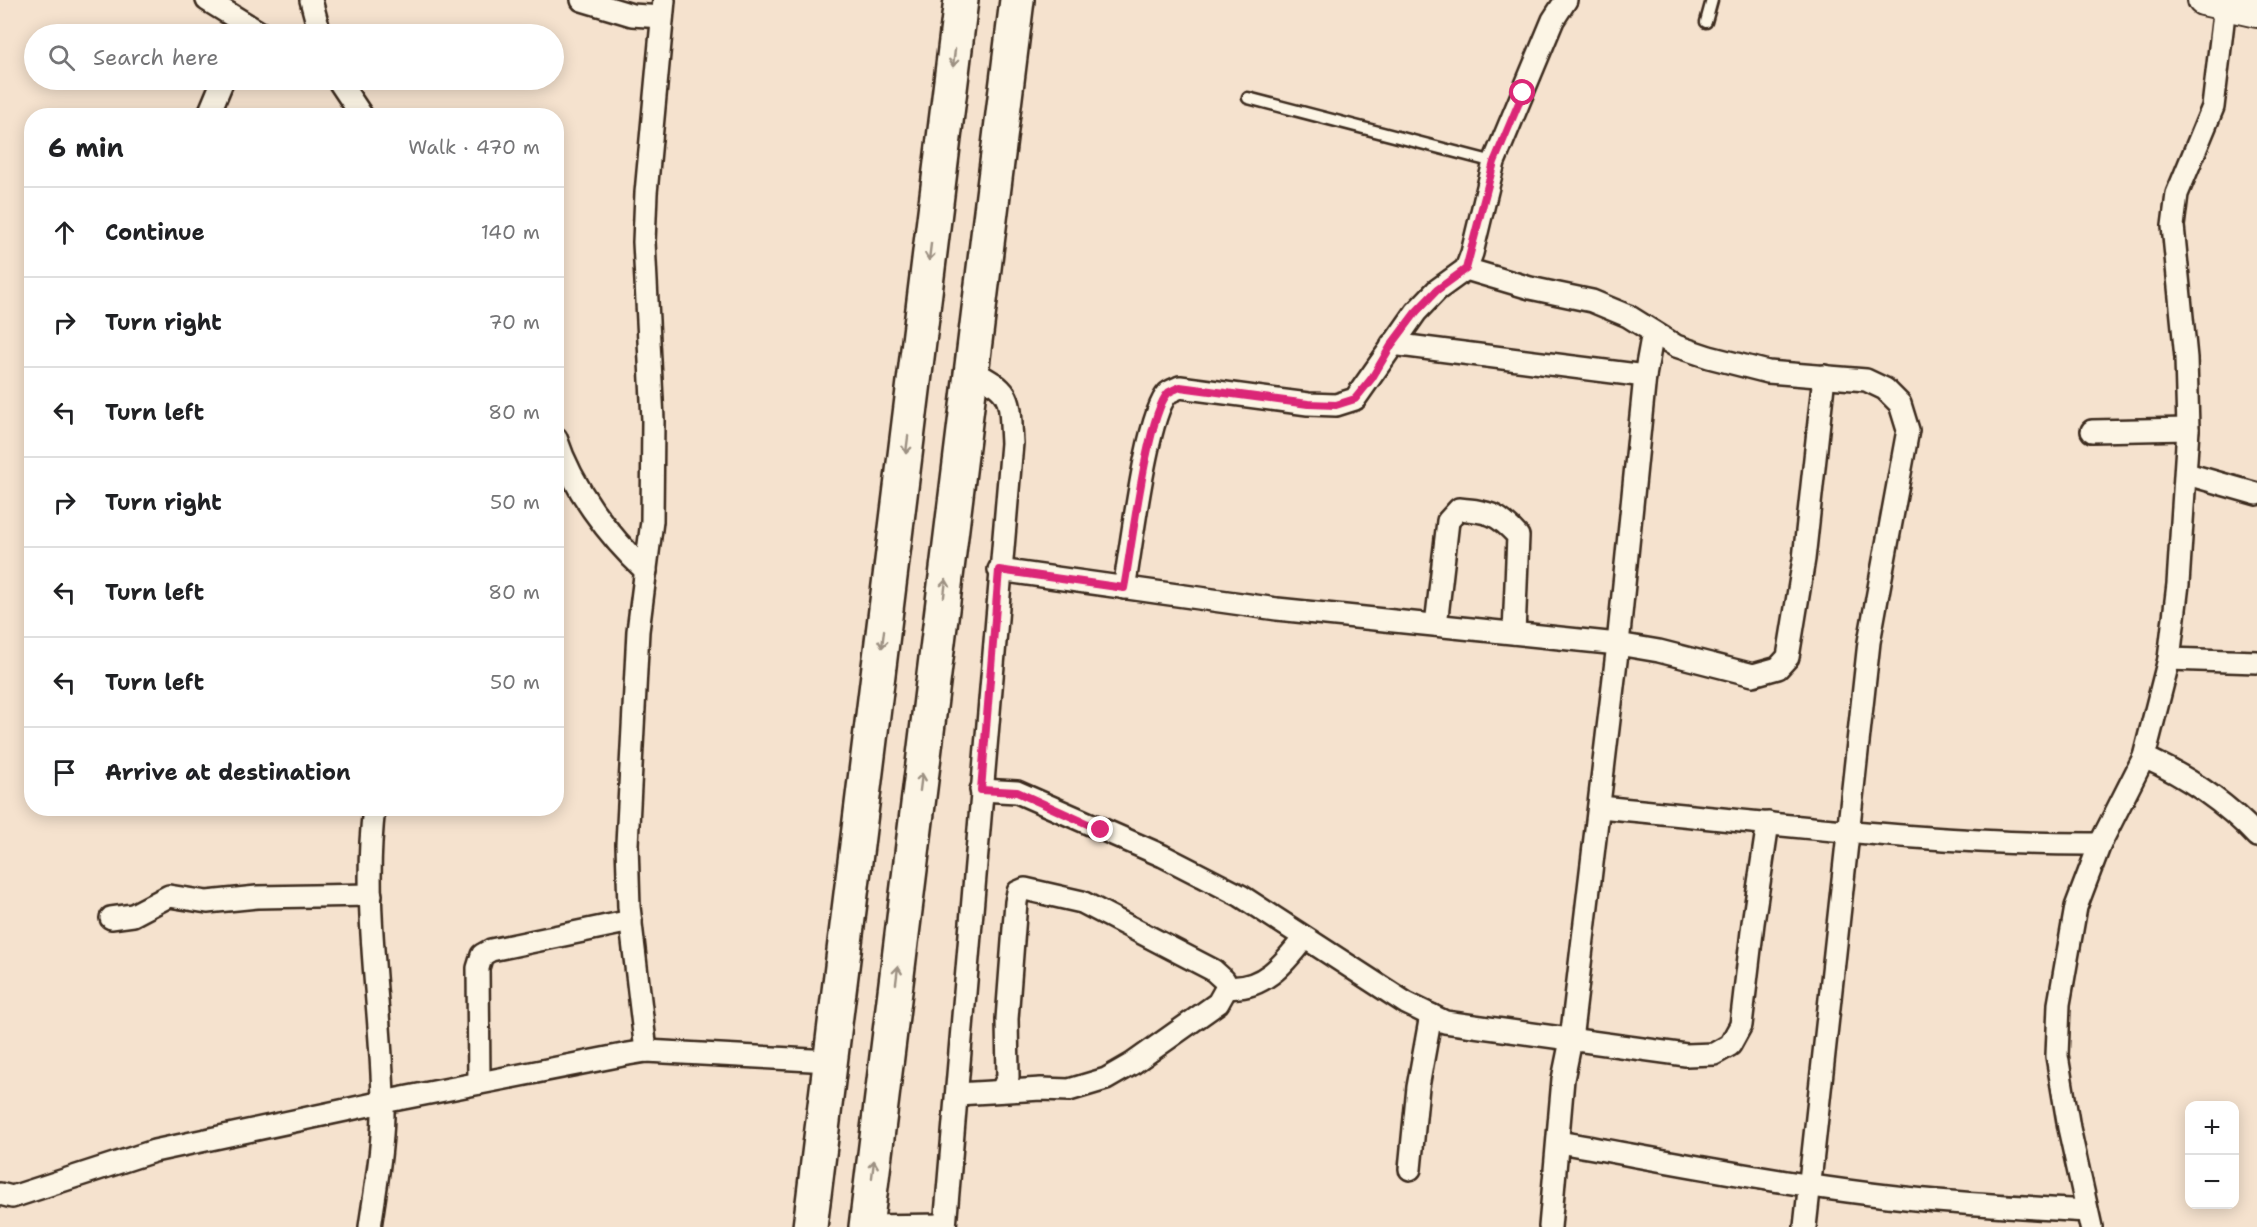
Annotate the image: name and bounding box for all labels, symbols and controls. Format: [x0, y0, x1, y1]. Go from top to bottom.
search box [24, 24, 564, 90]
icon: search [45, 41, 78, 74]
text: Search here [93, 43, 219, 72]
one-way arrow [948, 48, 959, 68]
route start [1509, 79, 1535, 105]
text: 6 min [48, 130, 124, 165]
text: Walk · 470 m [408, 134, 540, 160]
icon: ahead [48, 216, 81, 249]
text: Continue [105, 218, 205, 247]
text: 140 m [481, 219, 540, 245]
one-way arrow [925, 241, 936, 261]
icon: right [48, 306, 81, 339]
text: Turn right [105, 308, 222, 337]
text: 70 m [488, 309, 540, 335]
icon: left [48, 396, 81, 429]
text: Turn left [105, 398, 204, 427]
text: 80 m [488, 399, 540, 425]
one-way arrow [901, 435, 912, 455]
icon: right [48, 486, 81, 519]
text: Turn right [105, 488, 222, 517]
text: 50 m [490, 489, 540, 515]
icon: left [48, 576, 81, 609]
text: Turn left [105, 578, 204, 607]
text: 80 m [488, 579, 540, 605]
one-way arrow [940, 579, 951, 599]
one-way arrow [877, 628, 888, 648]
icon: left [48, 666, 81, 699]
text: Turn left [105, 668, 204, 697]
text: 50 m [490, 669, 540, 695]
icon: arrive [48, 756, 81, 789]
text: Arrive at destination [105, 758, 351, 787]
one-way arrow [916, 772, 927, 792]
route end [1087, 816, 1113, 842]
one-way arrow [892, 966, 903, 986]
map controls [2185, 1101, 2239, 1209]
button: + [2185, 1101, 2239, 1155]
button: − [2185, 1155, 2239, 1209]
one-way arrow [868, 1159, 879, 1179]

